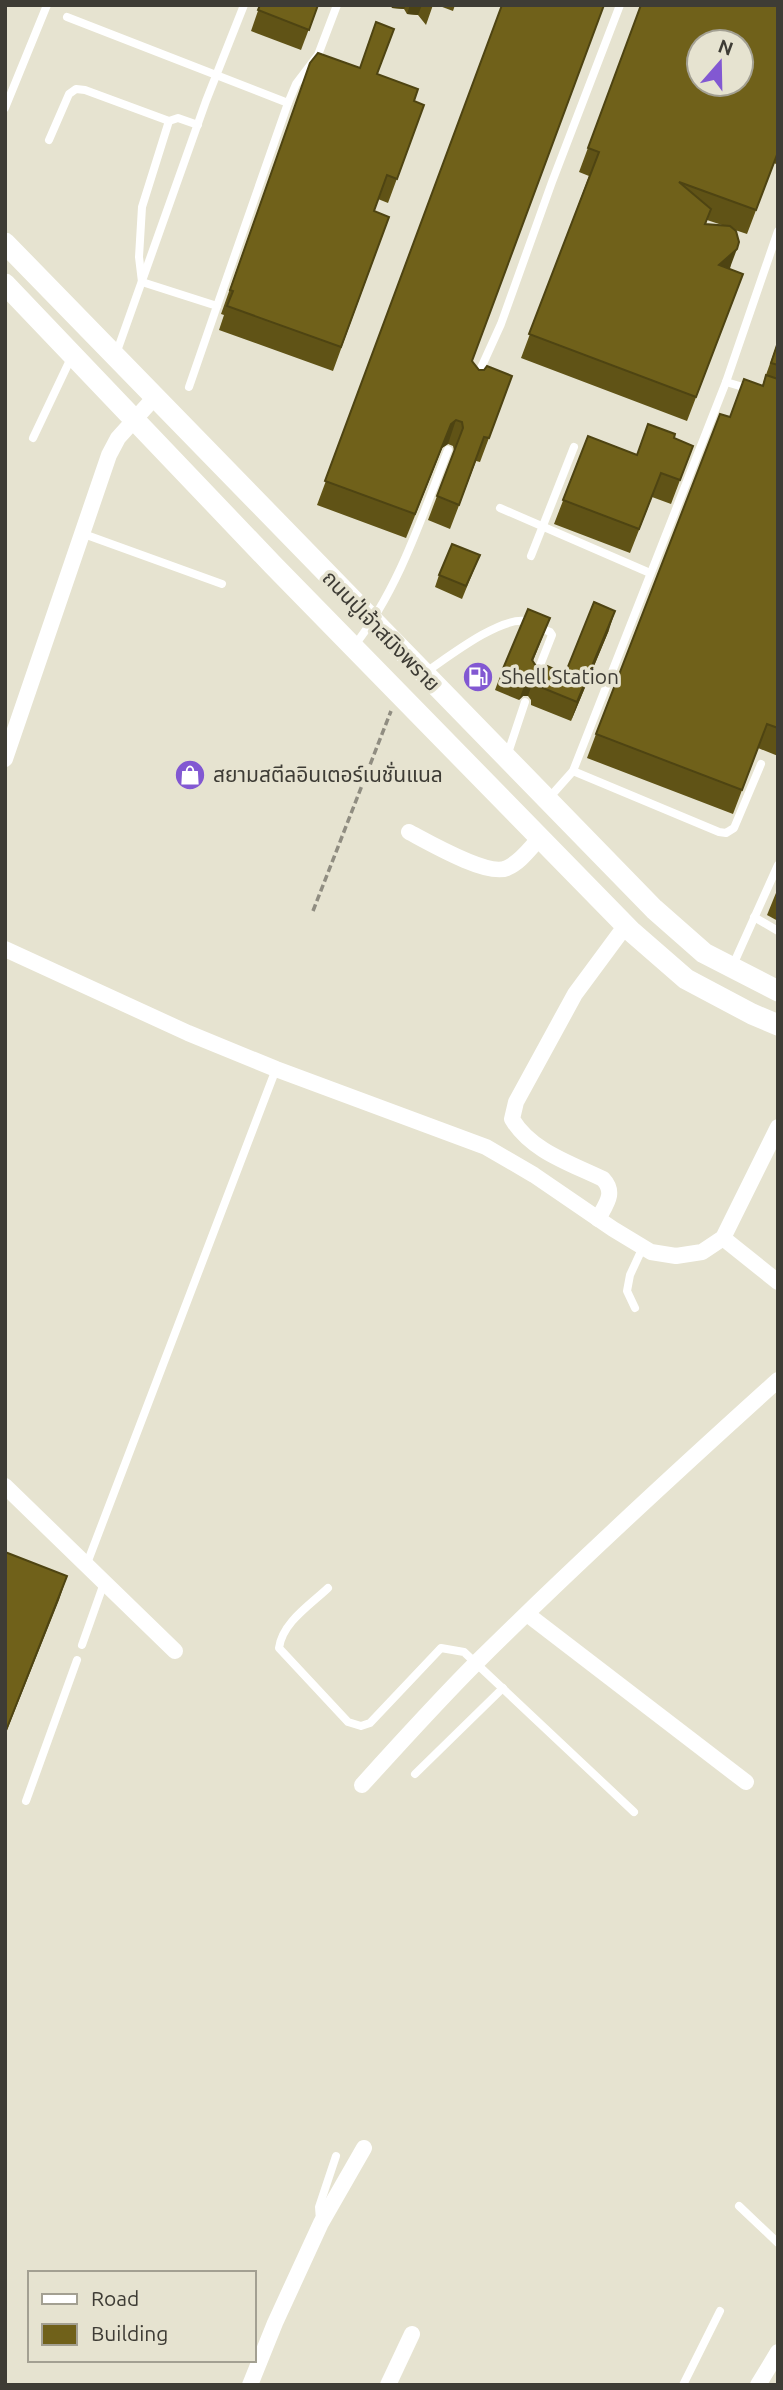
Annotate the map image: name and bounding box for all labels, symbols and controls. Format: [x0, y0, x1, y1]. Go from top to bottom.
north arrow [685, 28, 755, 98]
text: N [715, 34, 736, 60]
street label: ถนนปู่เจ้าสมิงพราย [317, 565, 445, 697]
fuel station icon: Shell Station [461, 660, 495, 694]
place label: Shell Station [501, 664, 619, 688]
shop icon: สยามสตีลอินเตอร์เนชั่นแนล [173, 758, 207, 792]
place label: สยามสตีลอินเตอร์เนชั่นแนล [213, 761, 443, 786]
legend [28, 2271, 256, 2362]
text: Road [91, 2286, 139, 2310]
text: Building [91, 2321, 168, 2345]

